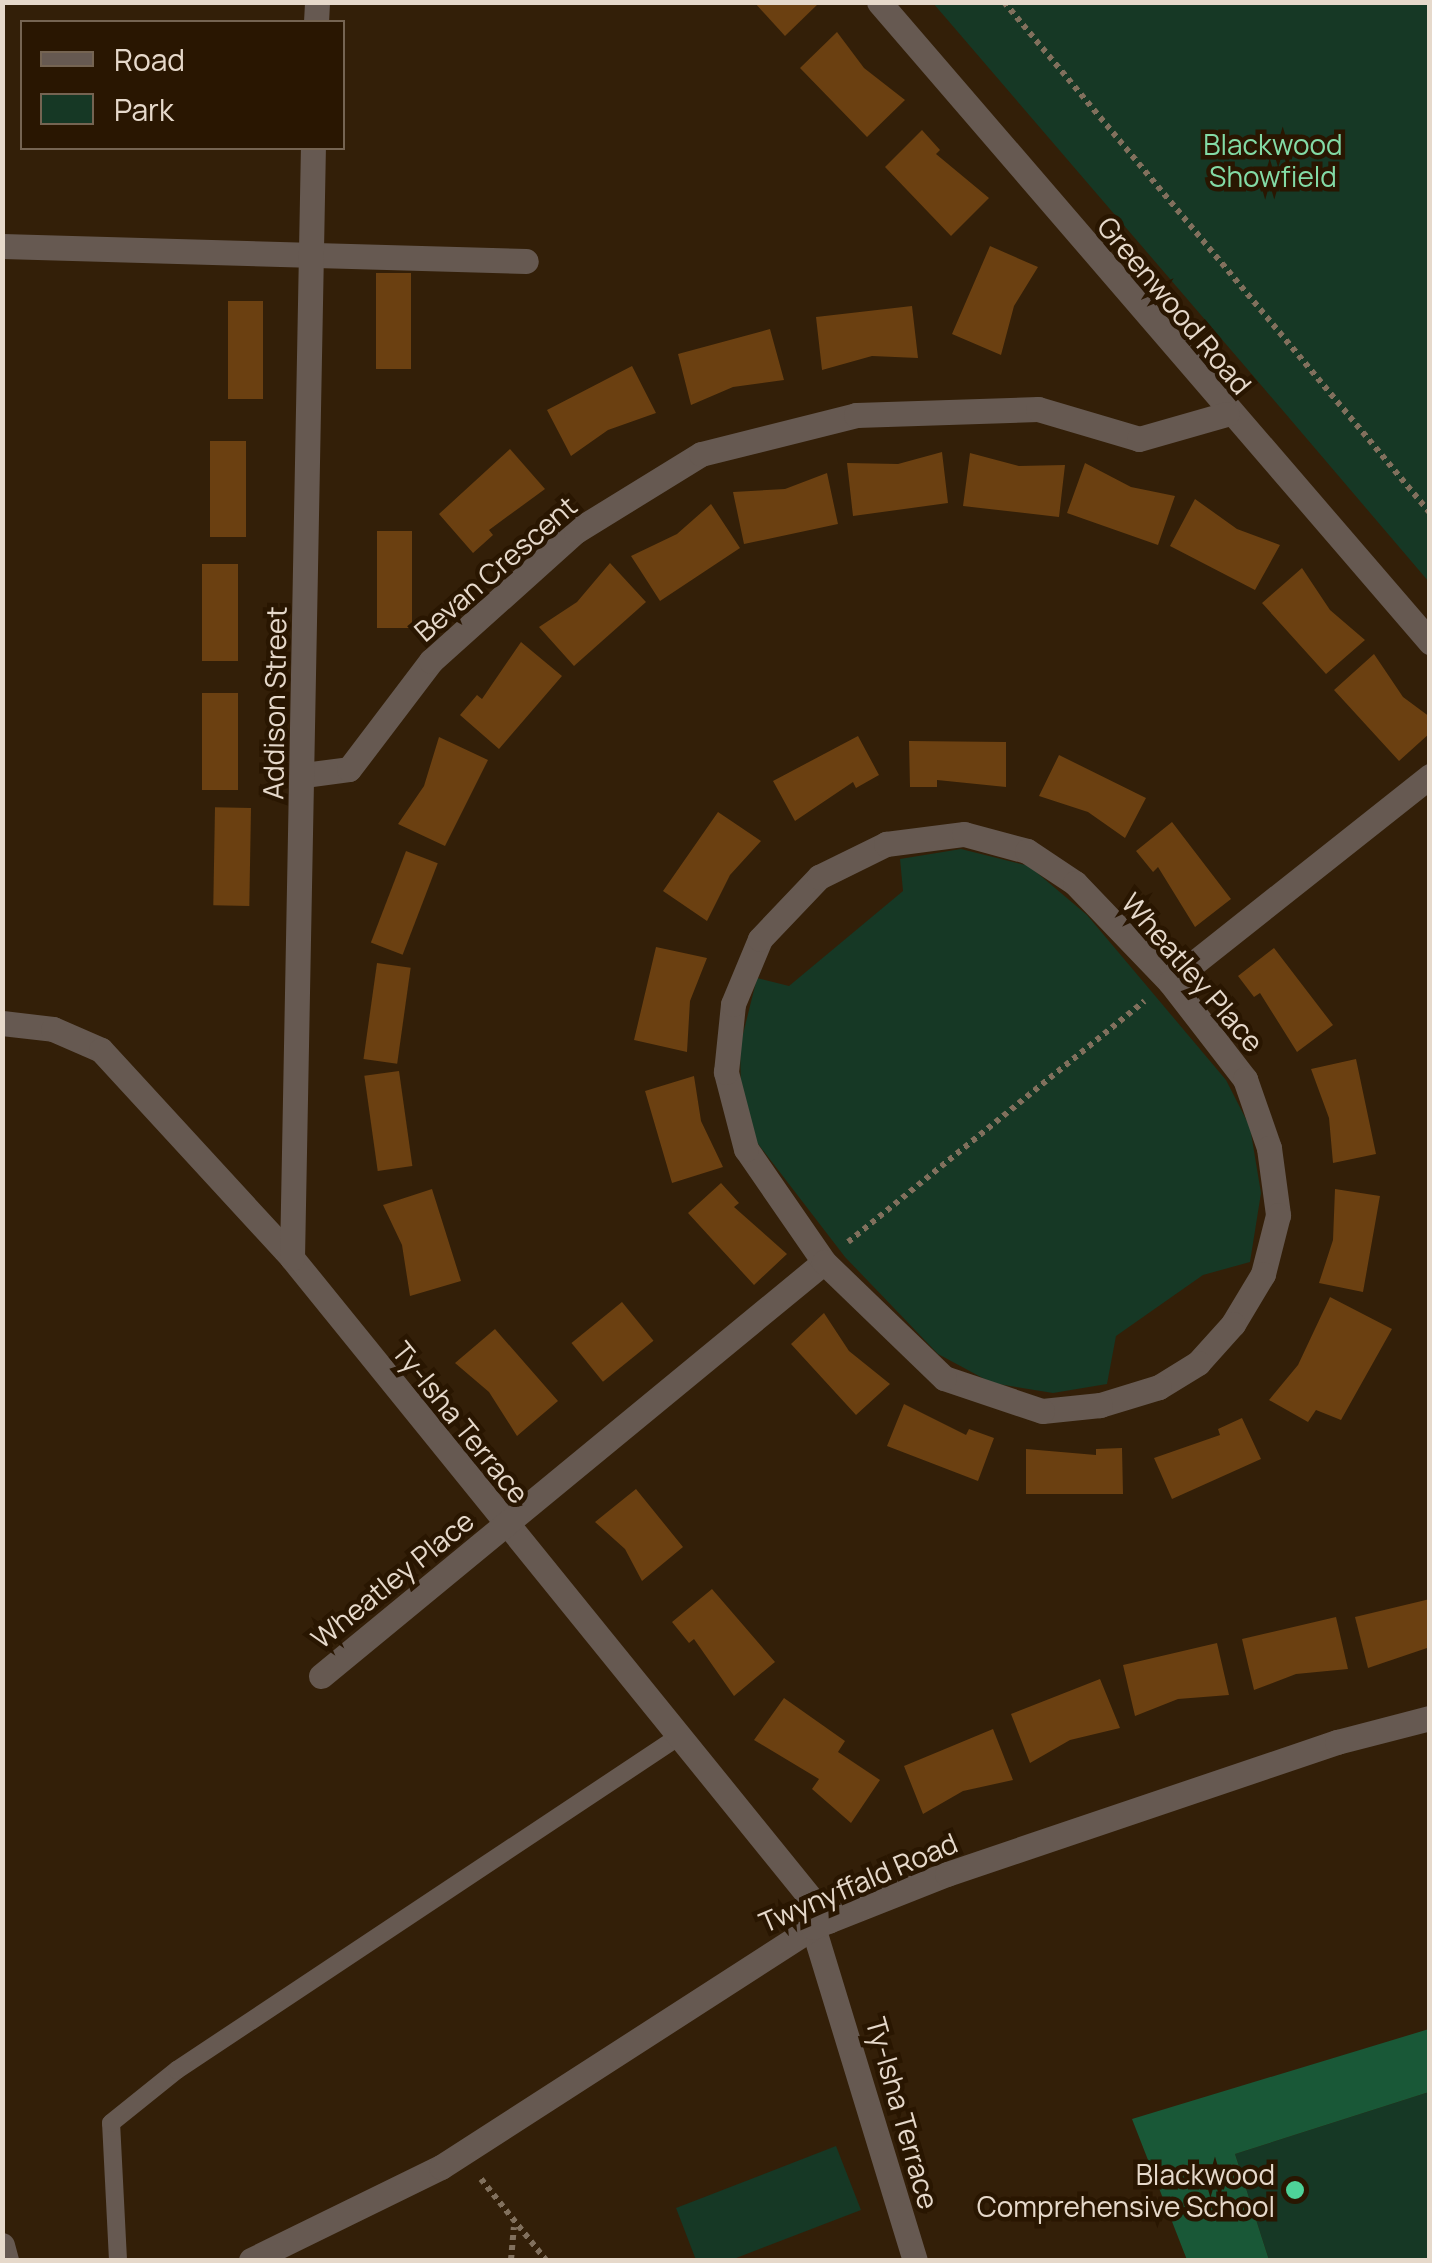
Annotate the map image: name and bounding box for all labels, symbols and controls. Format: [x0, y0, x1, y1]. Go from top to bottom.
legend [20, 20, 345, 150]
text: Road [114, 39, 185, 80]
text: Park [114, 89, 174, 130]
park label: Blackwood Showfield [1203, 127, 1343, 193]
street label: Greenwood Road [1091, 210, 1259, 400]
street label: Bevan Crescent [407, 488, 583, 648]
street label: Addison Street [256, 606, 292, 800]
street label: Wheatley Place [1115, 886, 1271, 1058]
street label: Ty-Isha Terrace [386, 1335, 536, 1509]
street label: Wheatley Place [304, 1503, 480, 1655]
street label: Twynyffald Road [754, 1825, 962, 1939]
street label: Ty-Isha Terrace [860, 2013, 946, 2213]
place label: Blackwood Comprehensive School [977, 2157, 1275, 2223]
marker: Blackwood Comprehensive School [1284, 2179, 1306, 2201]

